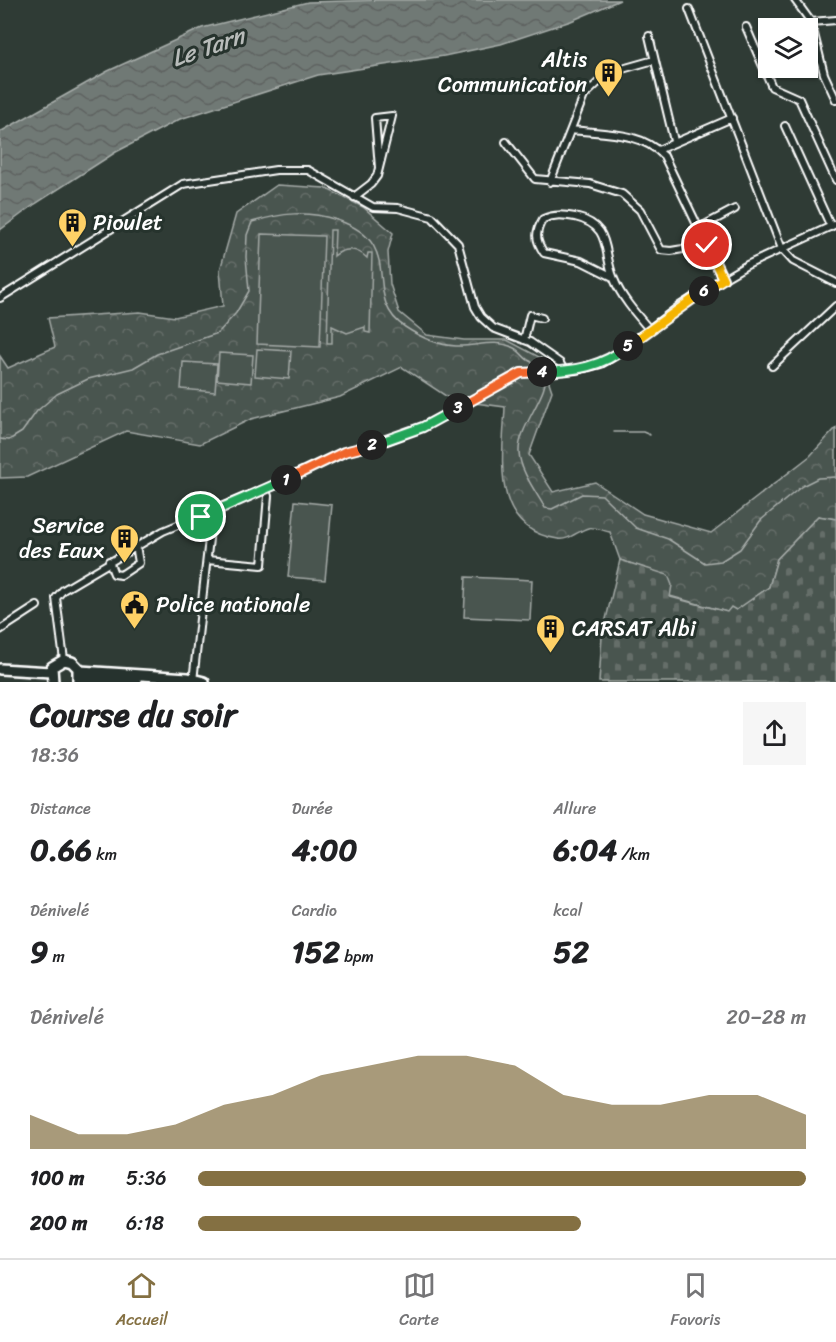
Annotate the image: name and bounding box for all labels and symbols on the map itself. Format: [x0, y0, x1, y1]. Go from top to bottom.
water label: Le Tarn [166, 14, 253, 79]
place label: Altis Communication [438, 40, 587, 104]
building icon: Altis Communication [592, 56, 624, 98]
place label: Pioulet [93, 203, 163, 242]
building icon: Pioulet [56, 206, 88, 248]
pin [681, 219, 732, 270]
pin: 6 [689, 276, 719, 306]
pin: 5 [613, 331, 643, 361]
pin: 4 [527, 357, 557, 387]
pin: 3 [443, 393, 473, 423]
pin: 2 [357, 430, 387, 460]
pin: 1 [271, 465, 301, 495]
pin [175, 491, 226, 542]
place label: Service des Eaux [19, 506, 105, 570]
building icon: Service des Eaux [109, 522, 141, 564]
place label: Police nationale [156, 585, 310, 624]
public building icon: Police nationale [119, 588, 151, 630]
place label: CARSAT Albi [572, 609, 697, 648]
building icon: CARSAT Albi [535, 612, 567, 654]

